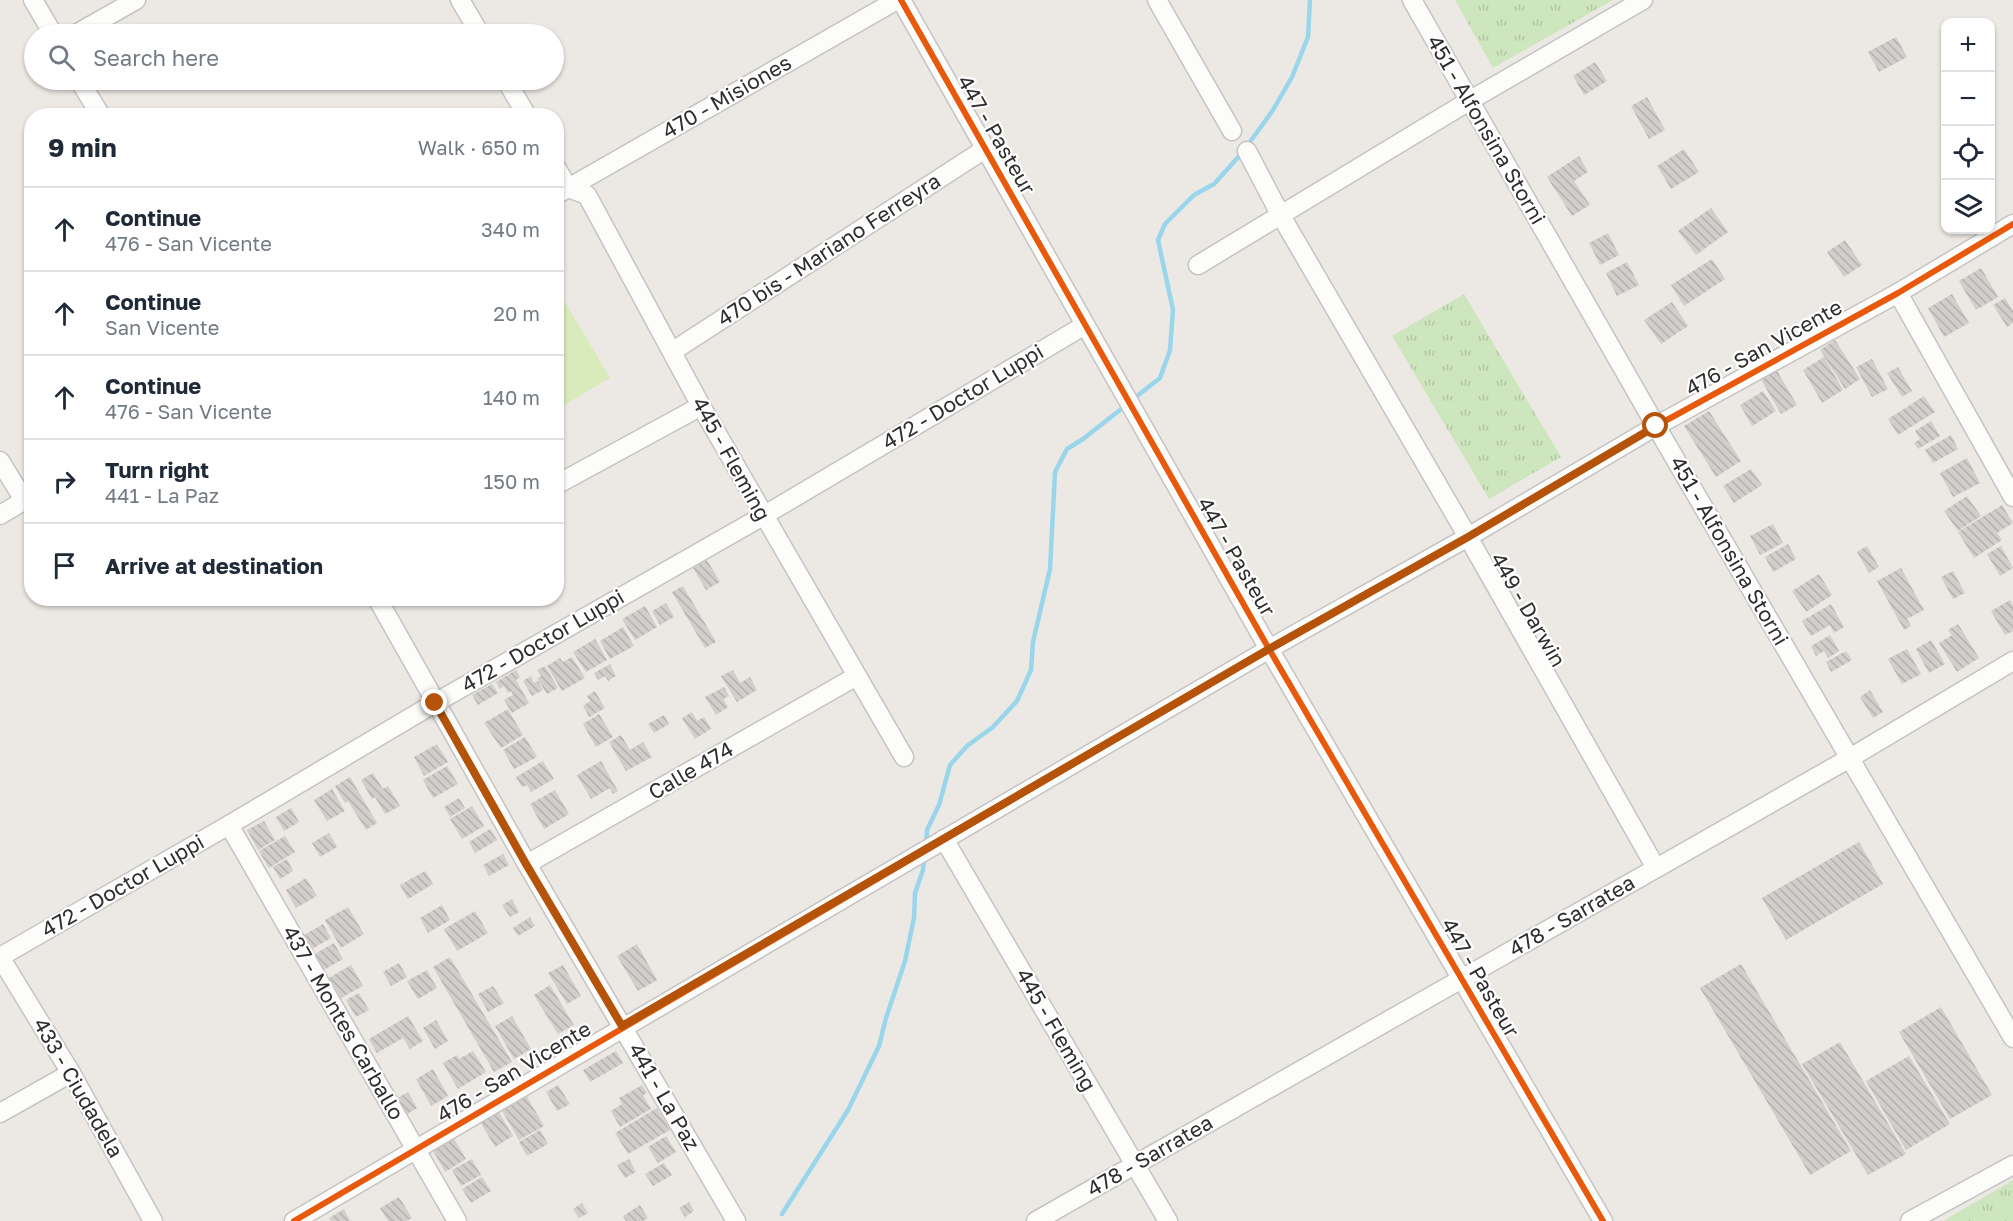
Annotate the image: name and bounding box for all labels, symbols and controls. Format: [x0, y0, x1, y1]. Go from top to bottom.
map controls [1941, 18, 1995, 234]
button: + [1941, 18, 1995, 72]
search box [24, 24, 564, 90]
street label: 451 - Alfonsina Storni [1422, 30, 1552, 229]
icon: search [45, 41, 78, 74]
text: Search here [93, 44, 219, 71]
street label: 470 - Misiones [657, 49, 796, 144]
street label: 447 - Pasteur [952, 70, 1041, 199]
button: − [1941, 72, 1995, 126]
button: locate [1941, 126, 1995, 180]
text: 9 min [48, 132, 117, 163]
text: Walk · 650 m [418, 135, 540, 159]
street label: 470 bis - Mariano Ferreyra [712, 167, 945, 331]
button: layers [1941, 180, 1995, 234]
text: Continue [105, 204, 201, 231]
icon: ahead [48, 213, 81, 246]
text: 340 m [481, 217, 540, 241]
text: 476 - San Vicente [105, 231, 272, 255]
text: Continue [105, 288, 201, 315]
street label: 476 - San Vicente [1681, 293, 1846, 401]
icon: ahead [48, 297, 81, 330]
text: 20 m [493, 301, 540, 325]
text: San Vicente [105, 315, 219, 339]
street label: 472 - Doctor Luppi [877, 338, 1048, 455]
text: Continue [105, 372, 201, 399]
icon: ahead [48, 381, 81, 414]
text: 140 m [483, 385, 540, 409]
street label: 445 - Fleming [687, 392, 777, 525]
text: 476 - San Vicente [105, 399, 272, 423]
route start [1642, 412, 1668, 438]
street label: 451 - Alfonsina Storni [1665, 451, 1795, 650]
text: Turn right [105, 456, 209, 483]
icon: right [48, 465, 81, 498]
text: 150 m [484, 469, 540, 493]
text: 441 - La Paz [105, 483, 219, 507]
street label: 447 - Pasteur [1192, 492, 1281, 621]
street label: 449 - Darwin [1486, 548, 1572, 671]
icon: arrive [48, 549, 81, 582]
text: Arrive at destination [105, 552, 323, 579]
street label: 472 - Doctor Luppi [457, 583, 628, 697]
route end [421, 689, 447, 715]
street label: Calle 474 [643, 735, 738, 805]
street label: 472 - Doctor Luppi [37, 828, 208, 942]
street label: 478 - Sarratea [1504, 869, 1639, 962]
street label: 447 - Pasteur [1436, 913, 1525, 1042]
street label: 437 - Montes Carballo [278, 921, 410, 1124]
street label: 445 - Fleming [1011, 963, 1103, 1096]
street label: 433 - Ciudadela [28, 1013, 129, 1162]
street label: 476 - San Vicente [432, 1015, 595, 1127]
street label: 441 - La Paz [624, 1038, 706, 1155]
street label: 478 - Sarratea [1082, 1109, 1217, 1202]

